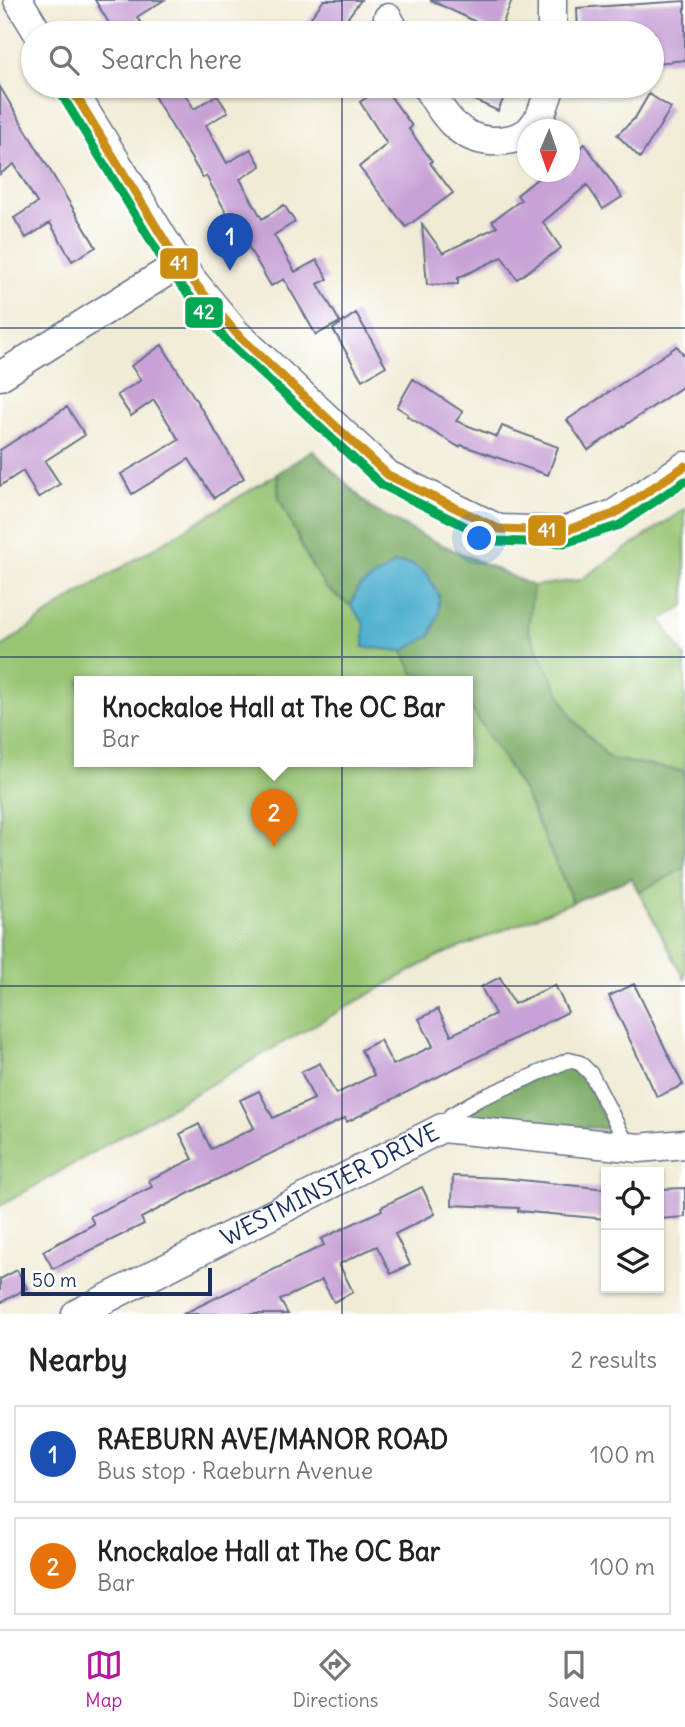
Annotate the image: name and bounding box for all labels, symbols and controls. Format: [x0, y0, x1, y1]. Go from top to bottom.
search box [21, 21, 664, 98]
icon: search [45, 41, 83, 79]
text: Search here [101, 43, 242, 76]
north arrow [517, 119, 580, 182]
pin: 1 [207, 213, 253, 271]
line badge: 41 [159, 247, 199, 280]
text: 41 [170, 251, 188, 275]
line badge: 42 [184, 296, 224, 329]
text: 42 [193, 300, 215, 324]
line badge: 41 [527, 514, 567, 547]
text: 41 [538, 518, 556, 542]
your location [462, 521, 496, 555]
popup [74, 676, 473, 767]
text: Knockaloe Hall at The OC Bar [102, 691, 445, 724]
text: Bar [102, 724, 139, 753]
pin: 2 [251, 789, 297, 847]
street label: WESTMINSTER DRIVE [215, 1116, 444, 1252]
map controls [601, 1167, 664, 1293]
button: locate [601, 1167, 664, 1230]
button: layers [601, 1230, 664, 1293]
scale bar [21, 1265, 212, 1297]
text: 50 m [32, 1268, 77, 1292]
text: Nearby [28, 1341, 128, 1379]
text: 2 results [571, 1345, 657, 1374]
text: RAEBURN AVE/MANOR ROAD [97, 1423, 448, 1456]
text: 1 [48, 1440, 58, 1469]
text: 100 m [590, 1440, 655, 1469]
text: Bus stop · Raeburn Avenue [97, 1456, 373, 1485]
text: Knockaloe Hall at The OC Bar [97, 1535, 440, 1568]
text: 2 [47, 1552, 59, 1581]
text: 100 m [590, 1552, 655, 1581]
text: Bar [97, 1568, 135, 1597]
tab: Map [85, 1646, 123, 1712]
tab: Directions [293, 1646, 378, 1712]
tab: Saved [548, 1646, 600, 1712]

